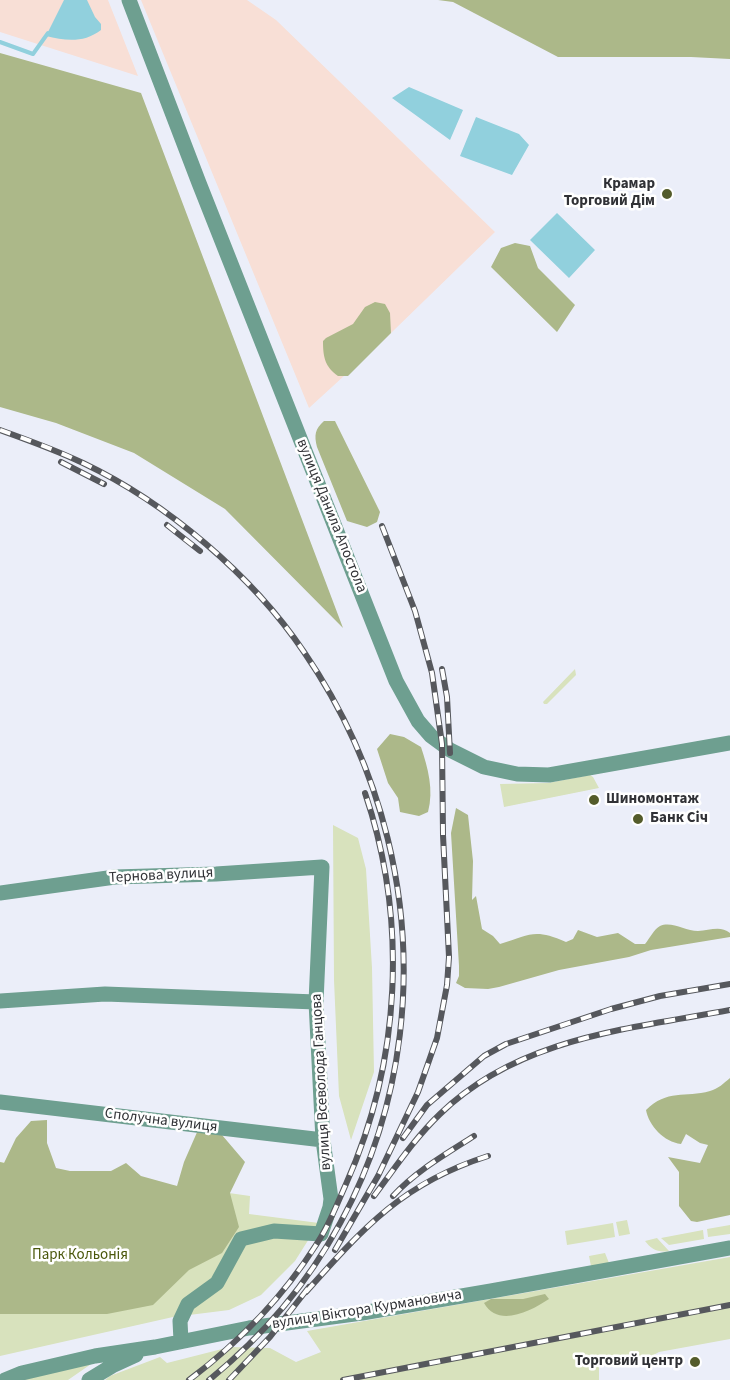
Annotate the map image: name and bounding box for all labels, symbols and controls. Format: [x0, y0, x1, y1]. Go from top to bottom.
place label: Крамар Торговий Дім [564, 176, 655, 211]
marker: Крамар Торговий Дім [660, 187, 674, 201]
street label: вулиця Данила Апостола [292, 436, 370, 596]
place label: Шиномонтаж [606, 791, 699, 809]
marker: Шиномонтаж [587, 793, 601, 807]
place label: Банк Січ [650, 810, 708, 828]
marker: Банк Січ [631, 812, 645, 826]
street label: Тернова вулиця [108, 864, 214, 888]
street label: вулиця Всеволода Ганцова [308, 993, 336, 1171]
street label: Сполучна вулиця [104, 1105, 218, 1137]
park label: Парк Кольонія [32, 1247, 128, 1265]
street label: вулиця Віктора Курмановича [271, 1286, 463, 1334]
place label: Торговий центр [575, 1353, 683, 1371]
marker: Торговий центр [688, 1355, 702, 1369]

